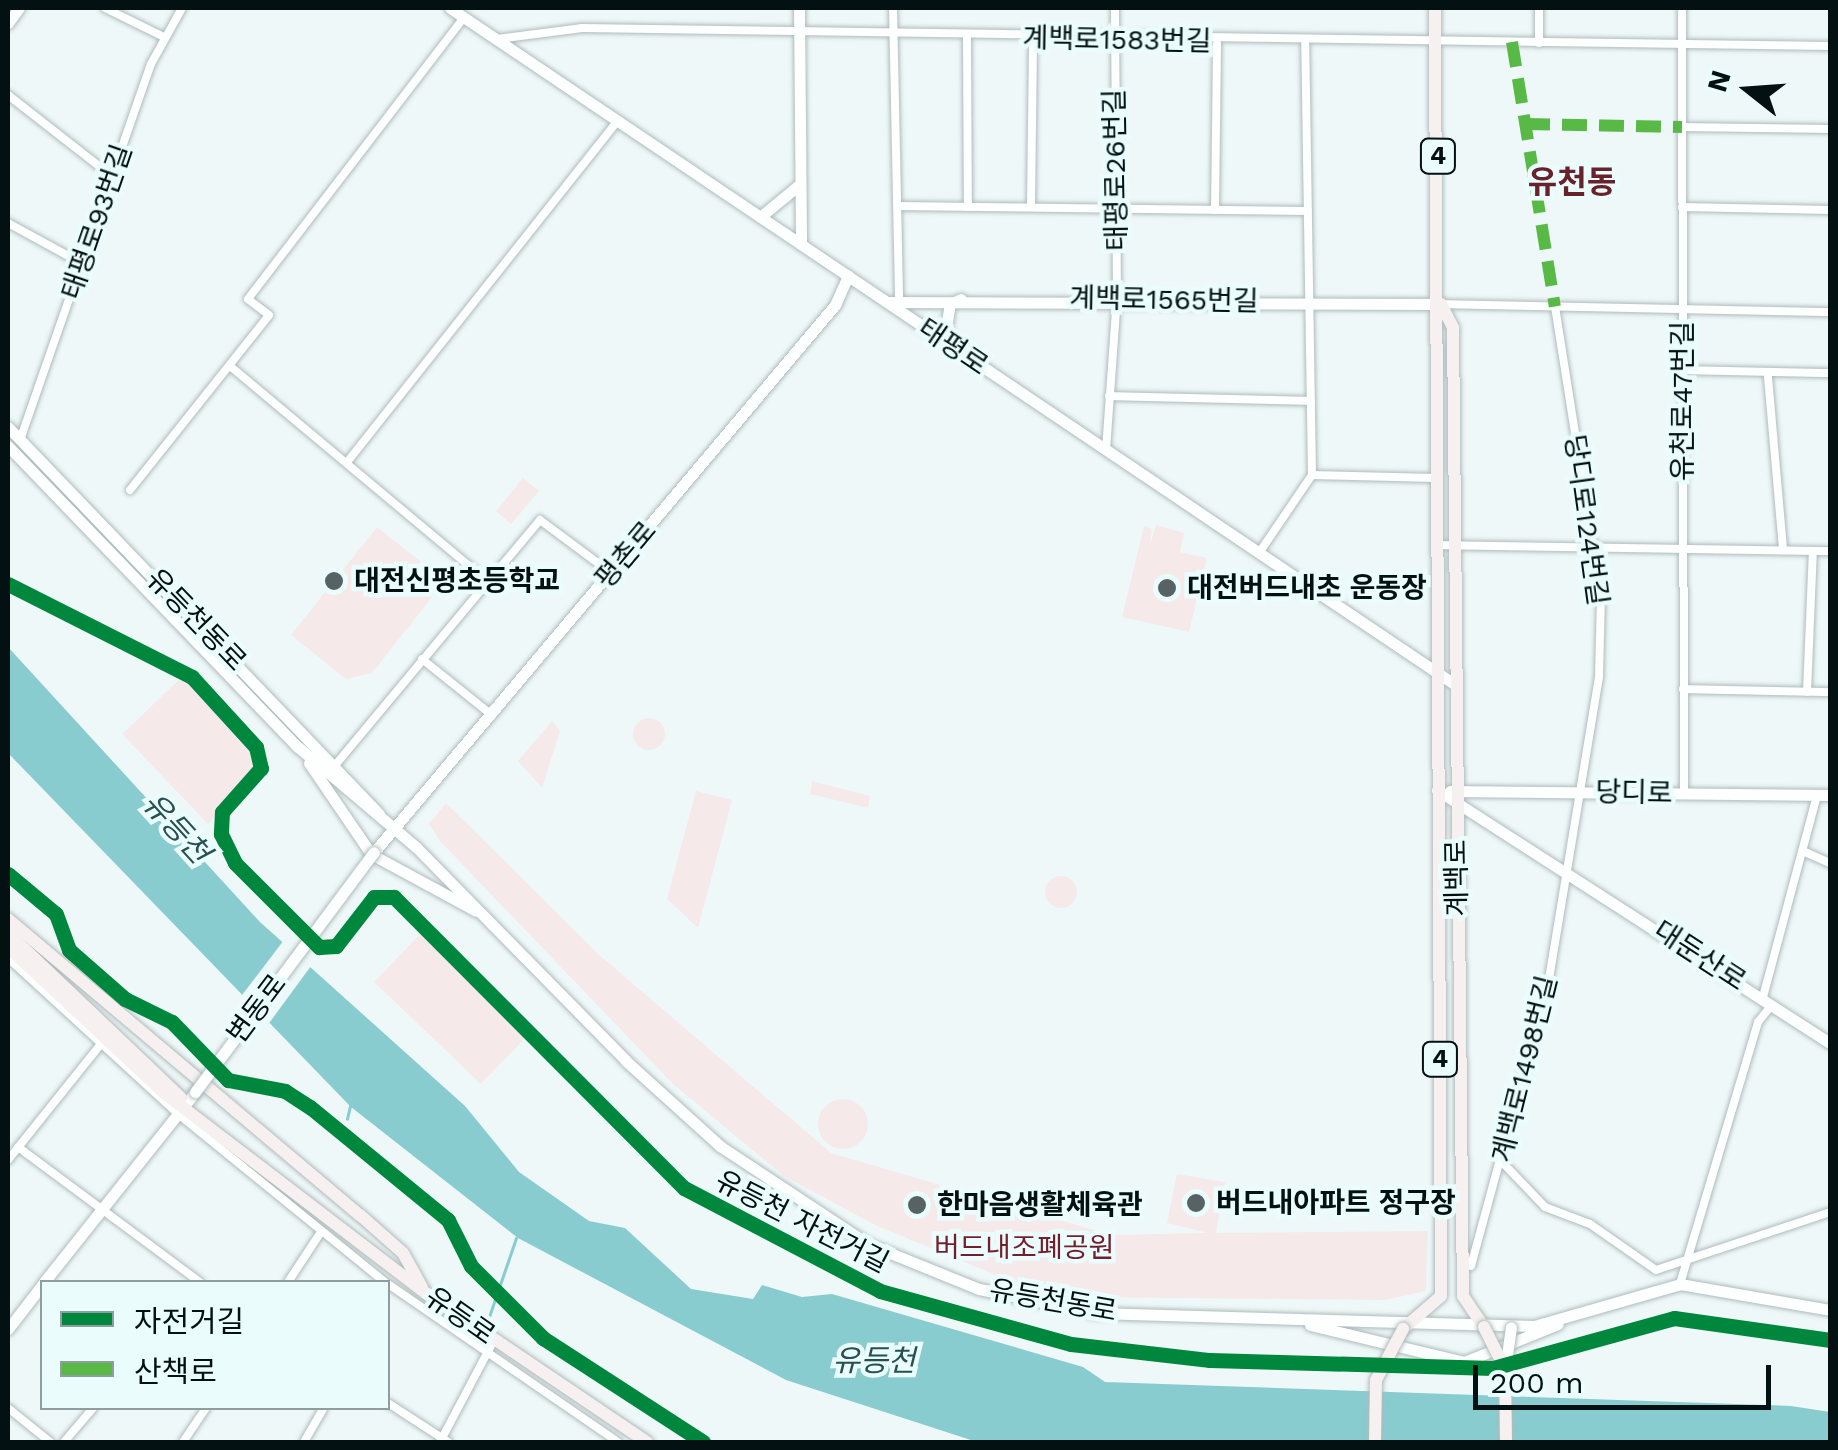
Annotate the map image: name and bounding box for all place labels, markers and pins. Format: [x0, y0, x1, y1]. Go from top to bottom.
place label: 대전신평초등학교 [354, 564, 560, 598]
marker: 대전신평초등학교 [323, 570, 345, 592]
place label: 대전버드내초 운동장 [1187, 571, 1427, 605]
marker: 대전버드내초 운동장 [1156, 577, 1178, 599]
place label: 버드내아파트 정구장 [1216, 1186, 1456, 1220]
place label: 한마음생활체육관 [937, 1188, 1143, 1222]
marker: 버드내아파트 정구장 [1185, 1192, 1207, 1214]
marker: 한마음생활체육관 [906, 1194, 928, 1216]

